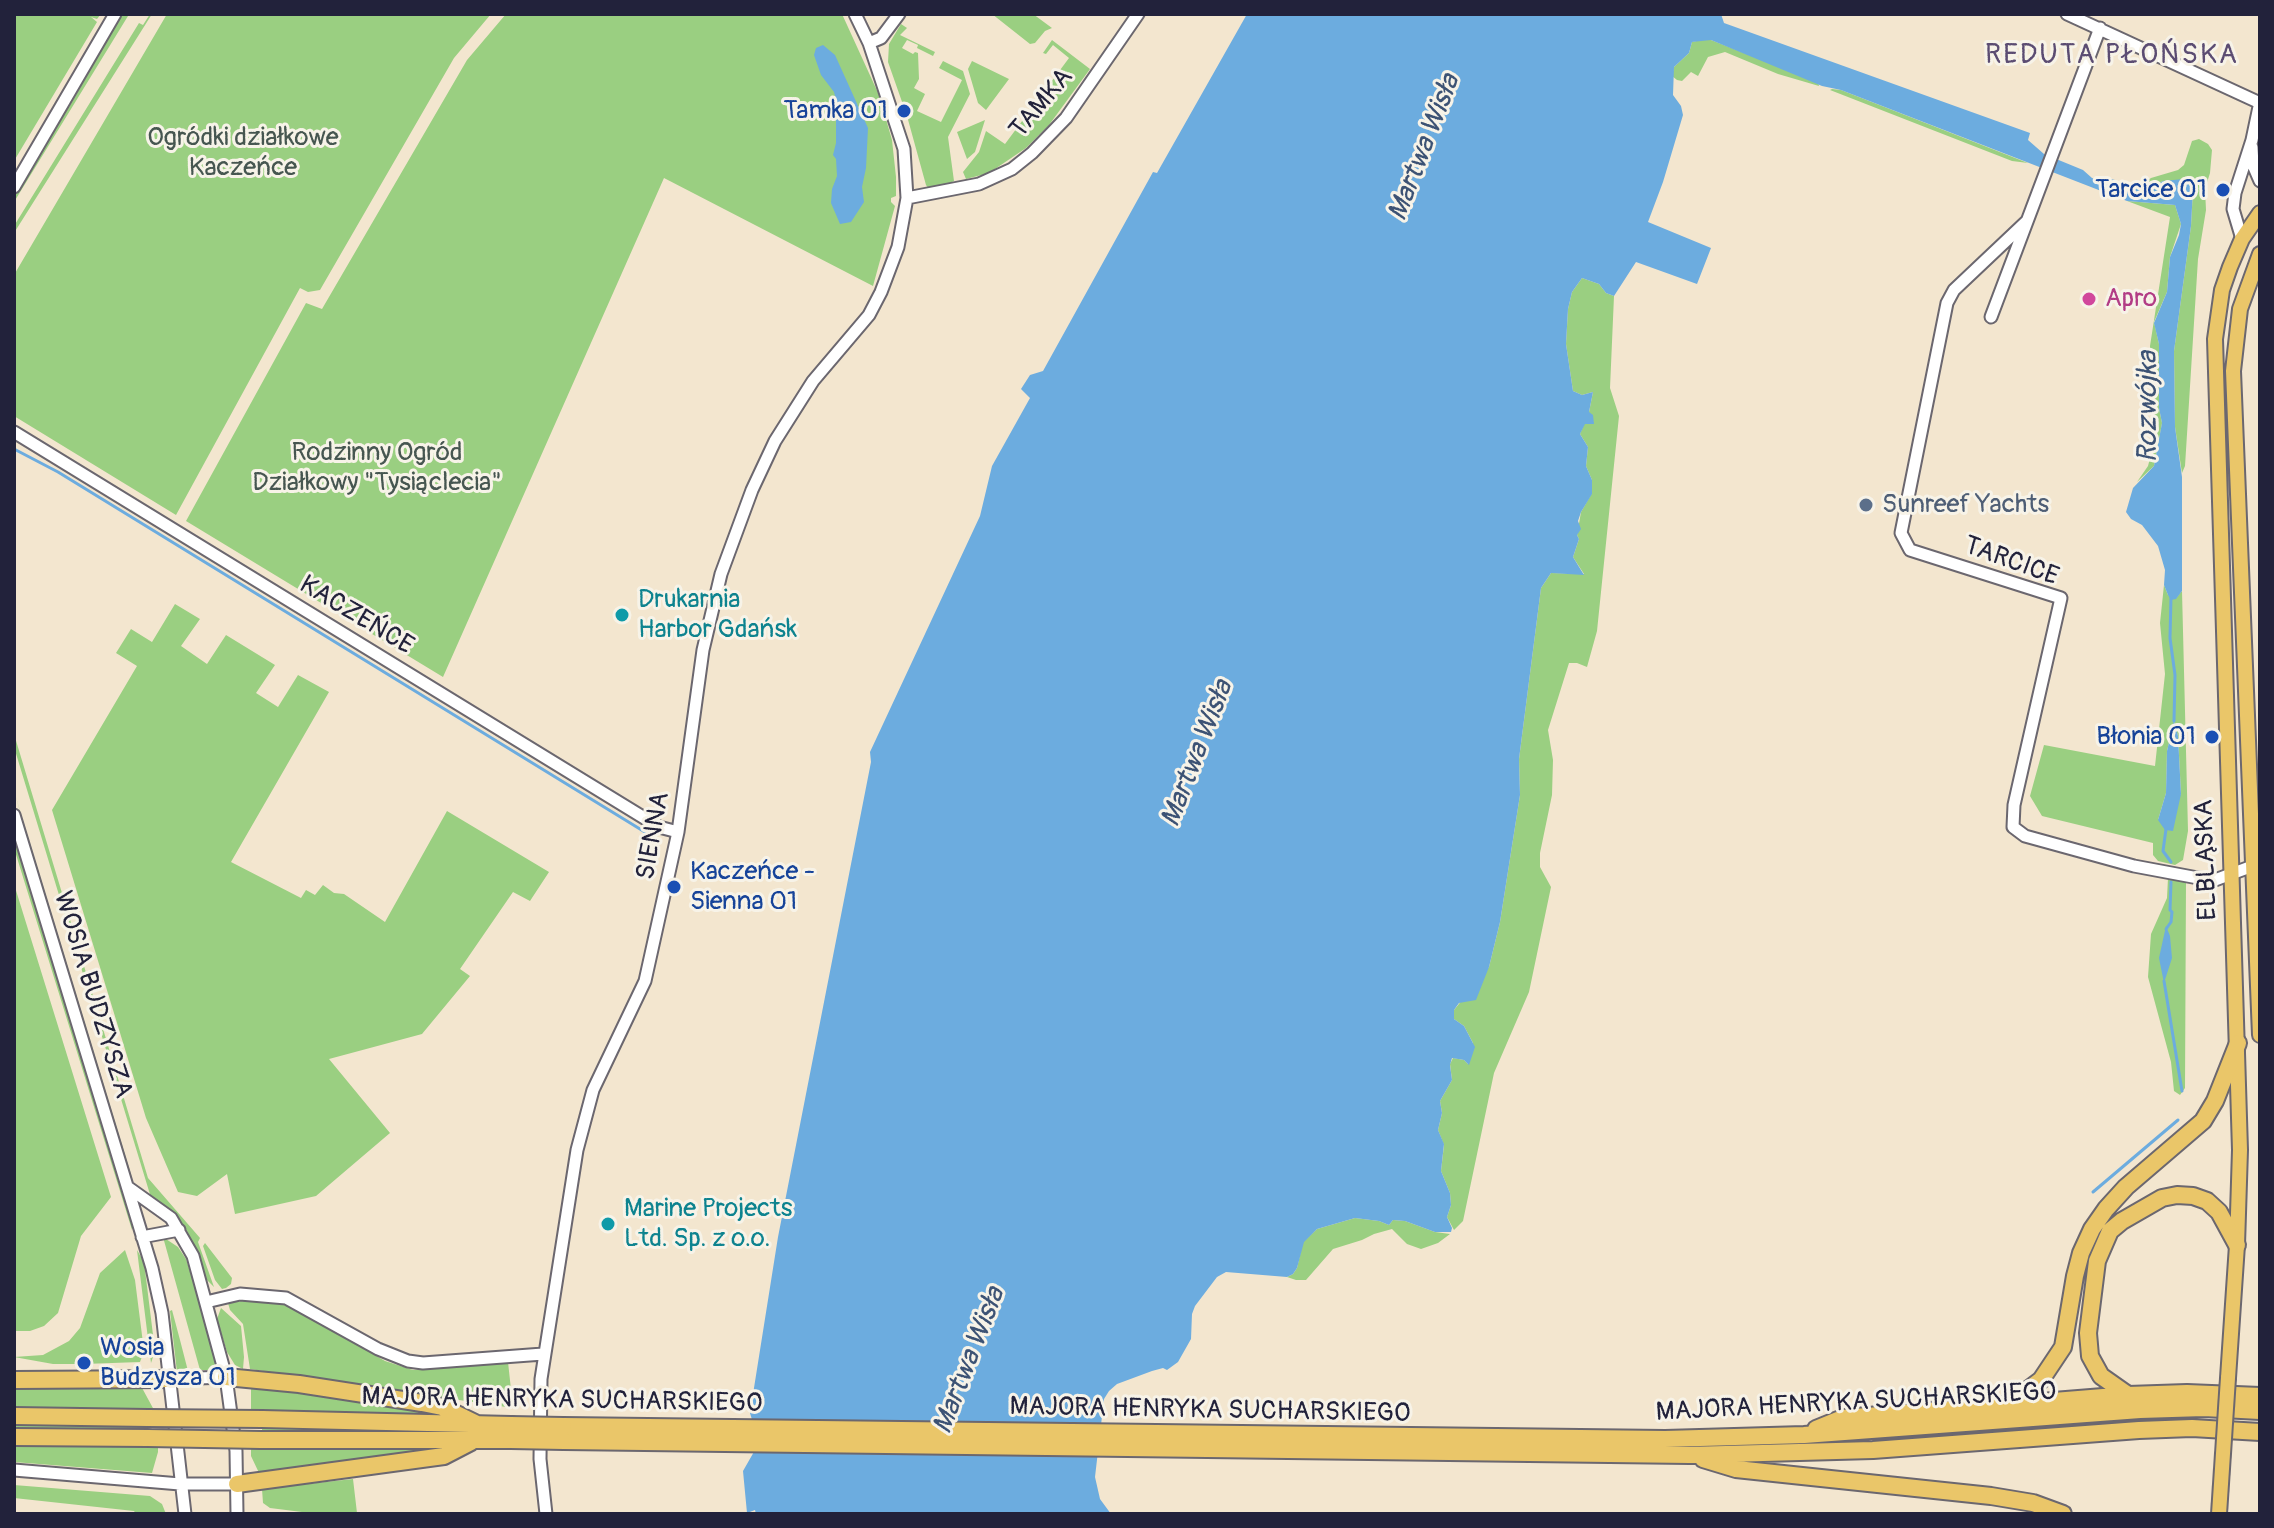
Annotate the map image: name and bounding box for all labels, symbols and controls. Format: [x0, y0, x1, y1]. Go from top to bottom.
district label: REDUTA PŁOŃSKA [1985, 39, 2239, 73]
street label: TAMKA [1004, 63, 1080, 145]
water label: Martwa Wisła [1382, 70, 1468, 226]
place label: Tamka 01 [783, 95, 888, 127]
marker: Tamka 01 [895, 102, 913, 120]
park label: Ogródki działkowe Kaczeńce [147, 122, 339, 184]
place label: Tarcice 01 [2095, 174, 2207, 206]
marker: Tarcice 01 [2214, 181, 2232, 199]
place label: Apro [2105, 283, 2157, 315]
marker: Apro [2080, 290, 2098, 308]
water label: Rozwójka [2132, 351, 2166, 463]
park label: Rodzinny Ogród Działkowy "Tysiąclecia" [252, 437, 502, 498]
place label: Sunreef Yachts [1882, 489, 2049, 521]
marker: Sunreef Yachts [1857, 496, 1875, 514]
street label: TARCICE [1959, 530, 2063, 594]
street label: KACZEŃCE [293, 570, 419, 662]
place label: Drukarnia Harbor Gdańsk [638, 584, 797, 646]
marker: Drukarnia Harbor Gdańsk [613, 606, 631, 624]
water label: Martwa Wisła [1155, 676, 1241, 832]
place label: Błonia 01 [2096, 721, 2196, 753]
marker: Błonia 01 [2203, 728, 2221, 746]
street label: SIENNA [631, 790, 677, 882]
street label: ELBLĄSKA [2189, 799, 2225, 921]
place label: Kaczeńce - Sienna 01 [690, 856, 815, 918]
marker: Kaczeńce - Sienna 01 [665, 878, 683, 896]
street label: WOSIA BUDZYSZA [46, 888, 138, 1102]
place label: Marine Projects Ltd. Sp. z o.o. [624, 1193, 792, 1254]
marker: Marine Projects Ltd. Sp. z o.o. [599, 1215, 617, 1233]
water label: Martwa Wisła [927, 1283, 1013, 1439]
place label: Wosia Budzysza 01 [100, 1332, 236, 1394]
marker: Wosia Budzysza 01 [75, 1354, 93, 1372]
street label: MAJORA HENRYKA SUCHARSKIEGO [1655, 1377, 2057, 1429]
street label: MAJORA HENRYKA SUCHARSKIEGO [361, 1382, 763, 1420]
street label: MAJORA HENRYKA SUCHARSKIEGO [1009, 1392, 1411, 1430]

